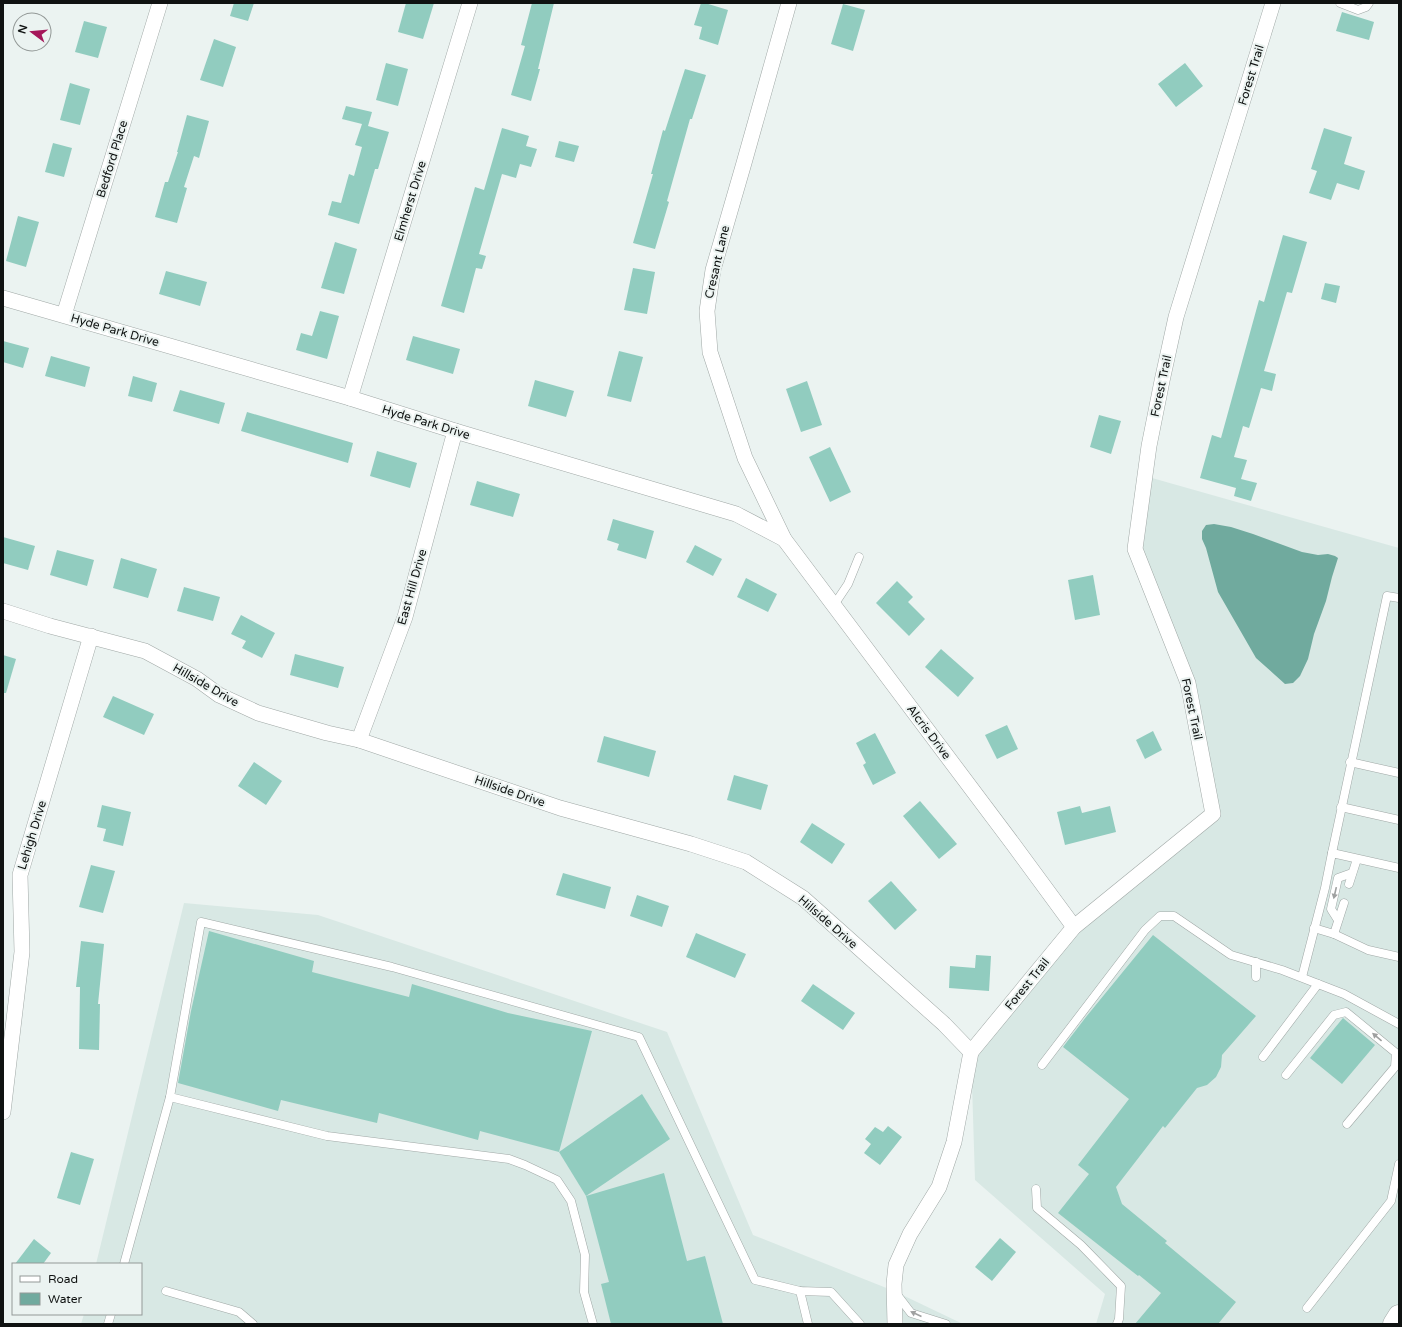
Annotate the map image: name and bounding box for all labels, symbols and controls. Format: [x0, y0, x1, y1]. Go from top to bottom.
north arrow [12, 12, 52, 52]
text: N [15, 23, 30, 35]
street label: Forest Trail [1235, 43, 1267, 107]
street label: Bedford Place [94, 118, 130, 199]
street label: Elmherst Drive [391, 159, 429, 243]
street label: Cresant Lane [702, 224, 732, 300]
street label: Hyde Park Drive [69, 311, 161, 349]
street label: Forest Trail [1148, 354, 1174, 418]
street label: Hyde Park Drive [380, 402, 472, 442]
street label: East Hill Drive [394, 547, 430, 627]
street label: Hillside Drive [171, 661, 242, 710]
street label: Forest Trail [1179, 677, 1205, 741]
street label: Alcris Drive [904, 702, 954, 762]
street label: Hillside Drive [473, 772, 547, 810]
street label: Lehigh Drive [15, 799, 49, 871]
one-way arrow [1331, 887, 1337, 899]
street label: Hillside Drive [796, 893, 861, 952]
street label: Forest Trail [1002, 955, 1052, 1013]
one-way arrow [1372, 1033, 1382, 1042]
legend [12, 1263, 142, 1315]
text: Road [48, 1272, 78, 1286]
text: Water [48, 1292, 83, 1306]
one-way arrow [910, 1311, 922, 1317]

